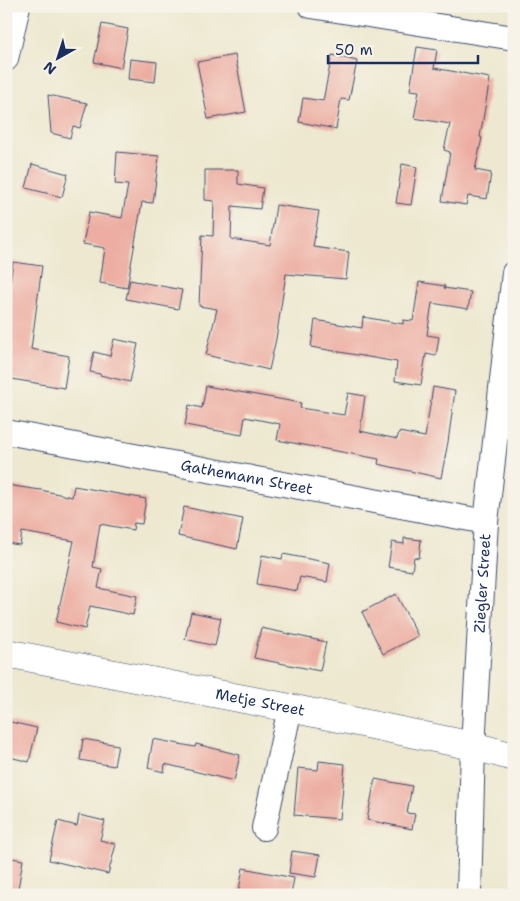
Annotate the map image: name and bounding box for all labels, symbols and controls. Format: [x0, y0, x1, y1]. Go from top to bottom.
north arrow [32, 32, 82, 82]
scale bar [328, 32, 478, 64]
text: 50 m [335, 40, 373, 60]
text: N [40, 58, 60, 79]
street label: Gathemann Street [179, 455, 315, 499]
street label: Ziegler Street [470, 533, 495, 634]
street label: Metje Street [214, 684, 307, 721]

